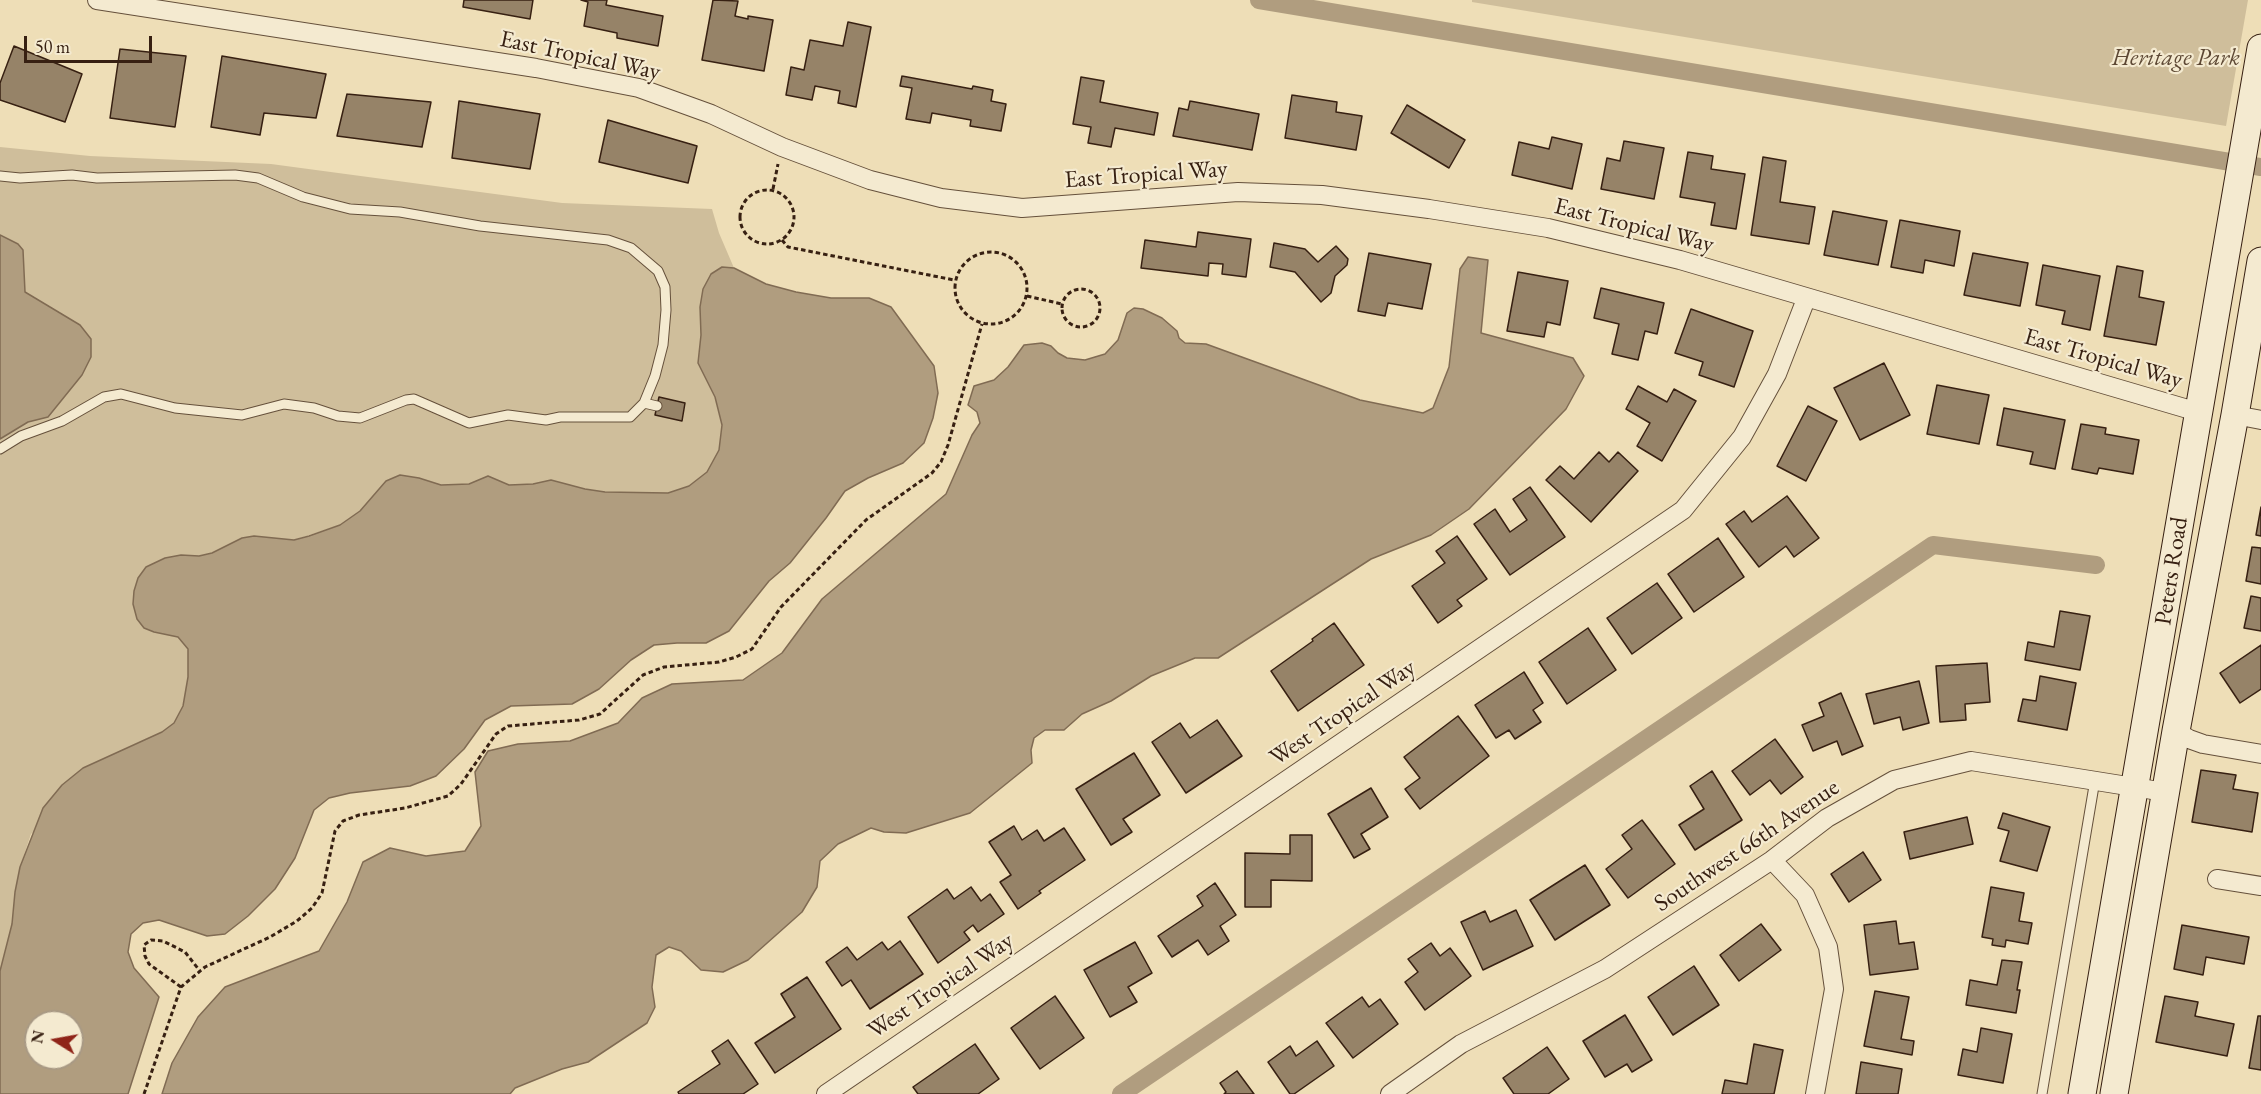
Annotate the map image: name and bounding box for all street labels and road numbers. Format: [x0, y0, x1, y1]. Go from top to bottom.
street label: East Tropical Way [497, 25, 663, 87]
street label: East Tropical Way [1063, 155, 1229, 195]
street label: East Tropical Way [1551, 192, 1717, 260]
street label: East Tropical Way [2020, 323, 2186, 395]
street label: Peters Road [2149, 515, 2195, 627]
street label: West Tropical Way [1265, 654, 1421, 772]
street label: Southwest 66th Avenue [1649, 773, 1845, 919]
street label: West Tropical Way [863, 927, 1019, 1045]

